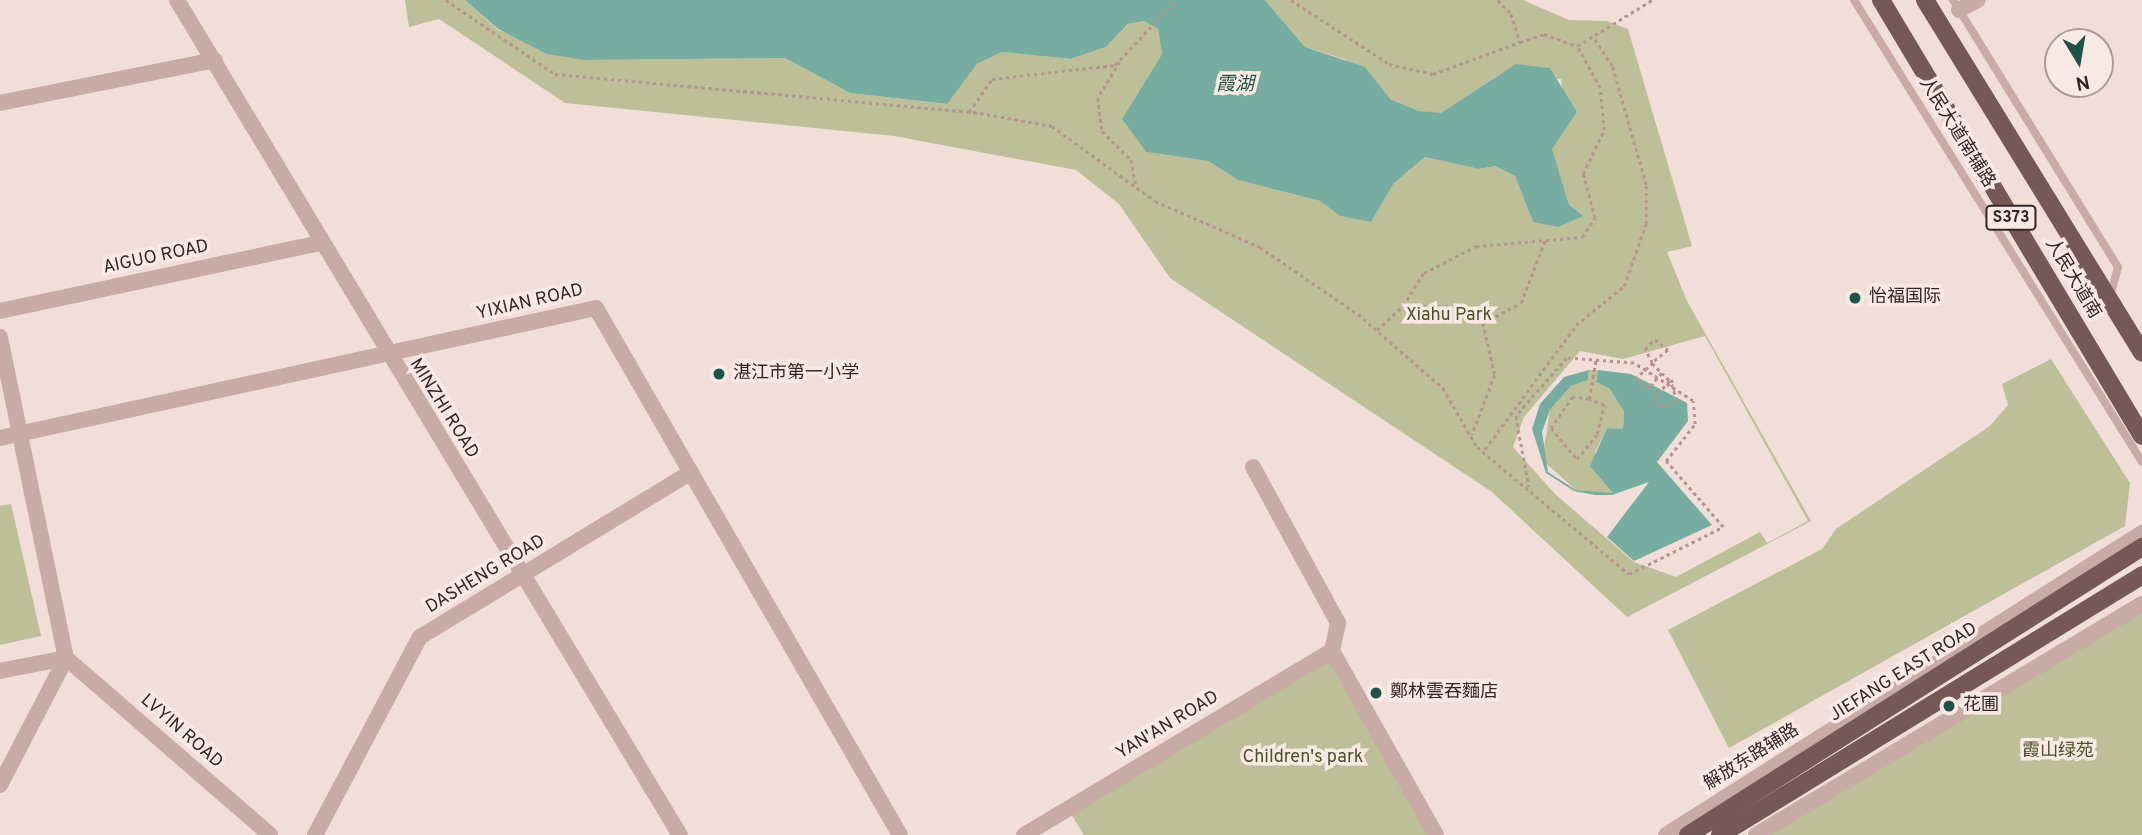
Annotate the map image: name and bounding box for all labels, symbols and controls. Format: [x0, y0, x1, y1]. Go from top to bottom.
north arrow [2044, 28, 2114, 98]
text: N [2074, 69, 2092, 95]
street label: 人民大道南辅路 [1913, 74, 1999, 192]
water label: 霞湖 [1216, 75, 1254, 97]
road number: S373 [1985, 206, 2037, 230]
street label: 人民大道南 [2040, 235, 2104, 323]
street label: AIGUO ROAD [101, 236, 211, 280]
street label: YIXIAN ROAD [474, 280, 586, 326]
place label: 怡福国际 [1869, 287, 1941, 309]
marker: 怡福国际 [1847, 290, 1863, 306]
park label: Xiahu Park [1406, 305, 1492, 327]
street label: MINZHI ROAD [404, 355, 482, 463]
place label: 湛江市第一小学 [733, 363, 859, 385]
marker: 湛江市第一小学 [711, 366, 727, 382]
street label: DASHENG ROAD [423, 531, 549, 619]
street label: JIEFANG EAST ROAD [1826, 619, 1982, 727]
place label: 鄭林雲吞麵店 [1390, 682, 1498, 704]
marker: 鄭林雲吞麵店 [1368, 685, 1384, 701]
street label: YAN'AN ROAD [1113, 687, 1223, 765]
street label: LVYIN ROAD [135, 690, 227, 774]
place label: 花圃 [1963, 695, 1999, 717]
marker: 花圃 [1941, 698, 1957, 714]
street label: 解放东路辅路 [1700, 720, 1804, 796]
park label: 霞山绿苑 [2022, 741, 2094, 763]
park label: Children's park [1243, 747, 1363, 769]

